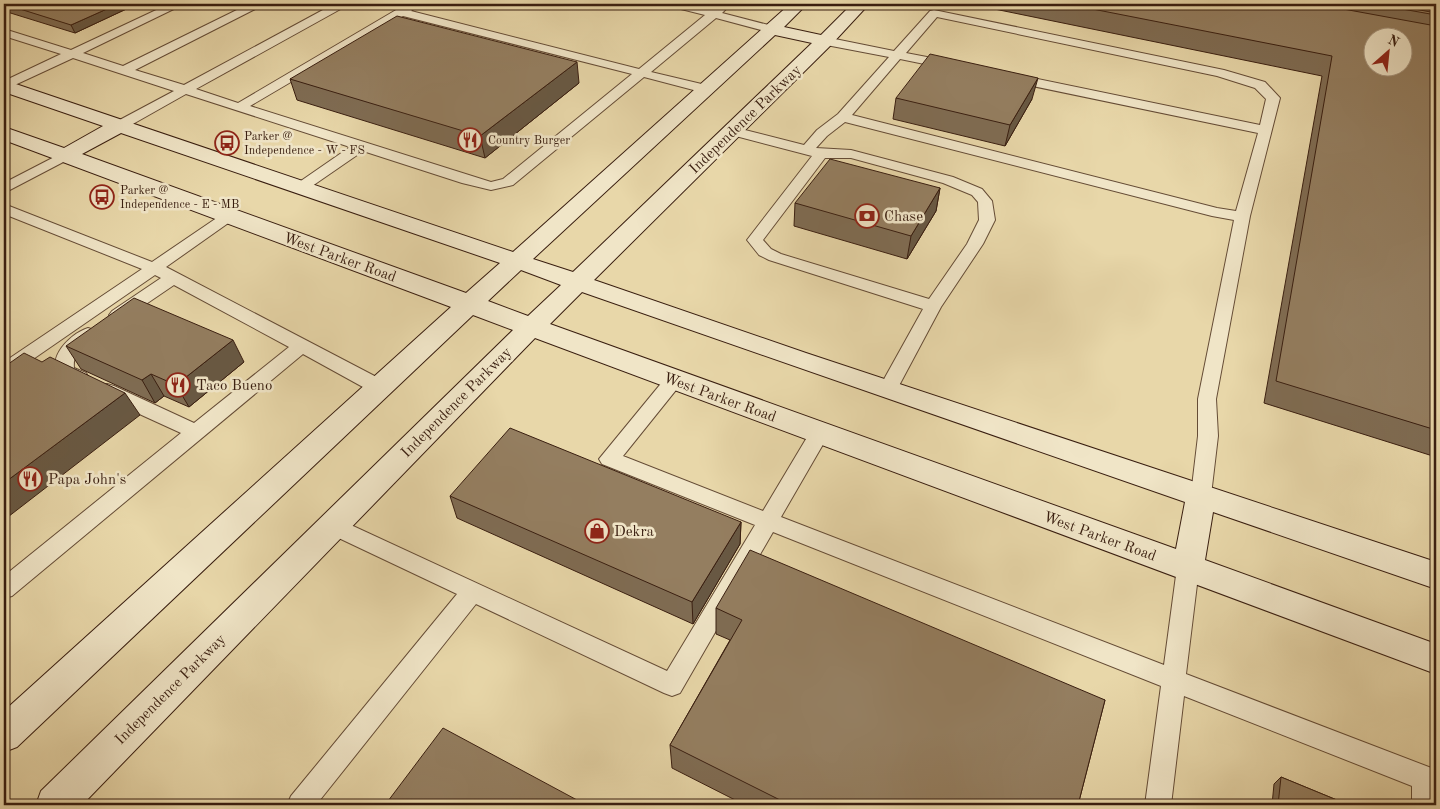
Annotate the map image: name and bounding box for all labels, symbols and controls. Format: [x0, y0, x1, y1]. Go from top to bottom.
north arrow [1362, 28, 1412, 78]
text: N [1386, 33, 1402, 50]
street label: Independence Parkway [687, 63, 805, 177]
restaurant icon: Country Burger [457, 127, 483, 153]
bus stop icon: Parker @ Independence - W - FS [214, 130, 240, 156]
place label: Parker @ Independence - W - FS [244, 131, 365, 157]
place label: Country Burger [488, 135, 570, 147]
bus stop icon: Parker @ Independence - E - MB [89, 184, 115, 210]
place label: Parker @ Independence - E - MB [120, 185, 239, 211]
bank icon: Chase [854, 203, 880, 229]
place label: Chase [884, 210, 923, 225]
street label: West Parker Road [281, 231, 398, 286]
street label: Independence Parkway [399, 345, 515, 461]
street label: West Parker Road [661, 371, 778, 426]
restaurant icon: Taco Bueno [165, 372, 191, 398]
place label: Taco Bueno [196, 379, 272, 394]
restaurant icon: Papa John's [17, 466, 43, 492]
place label: Papa John's [48, 473, 126, 488]
street label: West Parker Road [1041, 510, 1158, 565]
shop icon: Dekra [584, 518, 610, 544]
place label: Dekra [614, 525, 655, 540]
street label: Independence Parkway [113, 632, 229, 748]

